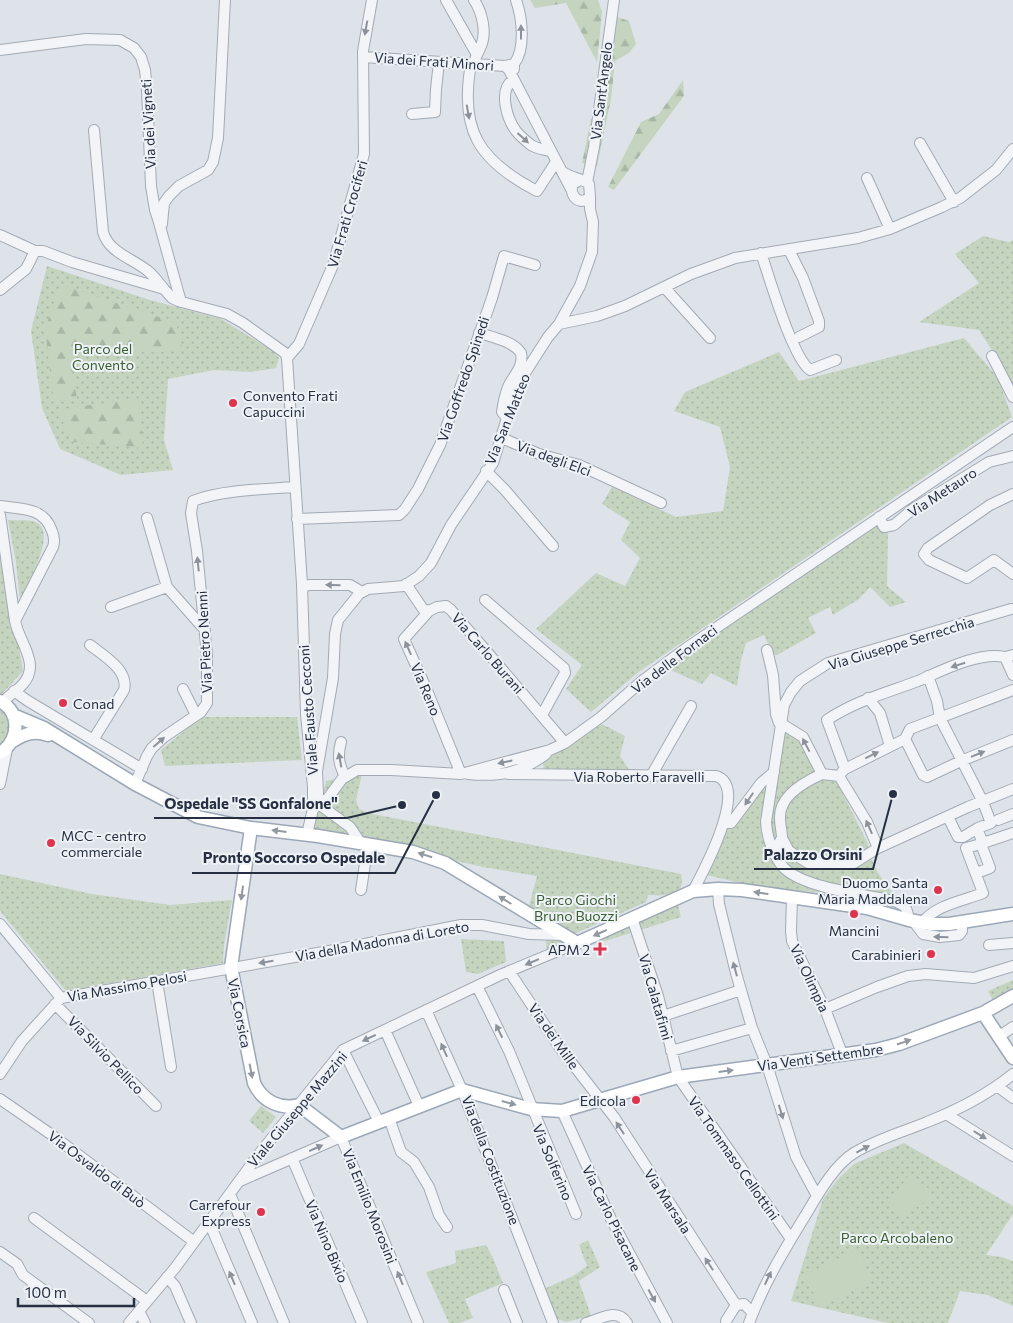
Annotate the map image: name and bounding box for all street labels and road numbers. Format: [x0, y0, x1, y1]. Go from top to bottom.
street label: Via Sant'Angelo [587, 41, 615, 141]
street label: Via dei Frati Minori [373, 48, 495, 74]
street label: Via dei Vigneti [137, 78, 159, 170]
street label: Via Frati Crociferi [323, 158, 371, 270]
street label: Via Goffredo Spinedi [434, 314, 492, 444]
street label: Via San Matteo [481, 371, 533, 467]
street label: Via degli Elci [514, 437, 594, 479]
street label: Via Metauro [904, 464, 980, 520]
street label: Via Pietro Nenni [193, 590, 215, 694]
street label: Via Carlo Burani [448, 609, 528, 697]
street label: Via Giuseppe Serrecchia [826, 613, 976, 673]
street label: Via delle Fornaci [628, 621, 720, 697]
street label: Viale Fausto Cecconi [295, 644, 321, 776]
street label: Via Reno [407, 660, 445, 718]
street label: Via Roberto Faravelli [573, 768, 705, 785]
street label: Via della Madonna di Loreto [294, 917, 470, 965]
street label: Via Olimpia [787, 941, 833, 1015]
street label: Via Calatafimi [636, 952, 676, 1042]
street label: Via Massimo Pelosi [66, 967, 188, 1005]
street label: Via Corsica [225, 977, 255, 1049]
street label: Via dei Mille [525, 1000, 583, 1072]
street label: Via Silvio Pellico [64, 1012, 148, 1098]
street label: Via Venti Settembre [756, 1040, 884, 1074]
street label: Viale Giuseppe Mazzini [244, 1048, 350, 1170]
street label: Via della Costituzione [458, 1093, 524, 1227]
street label: Via Tommaso Cellottini [685, 1093, 783, 1223]
street label: Via Solferino [529, 1121, 577, 1203]
street label: Via Osvaldo di Buò [45, 1127, 149, 1211]
street label: Via Emilio Morosini [339, 1146, 401, 1266]
street label: Via Carlo Pisacane [579, 1162, 645, 1274]
street label: Via Marsala [641, 1165, 695, 1237]
street label: Via Nino Bixio [302, 1197, 352, 1285]

